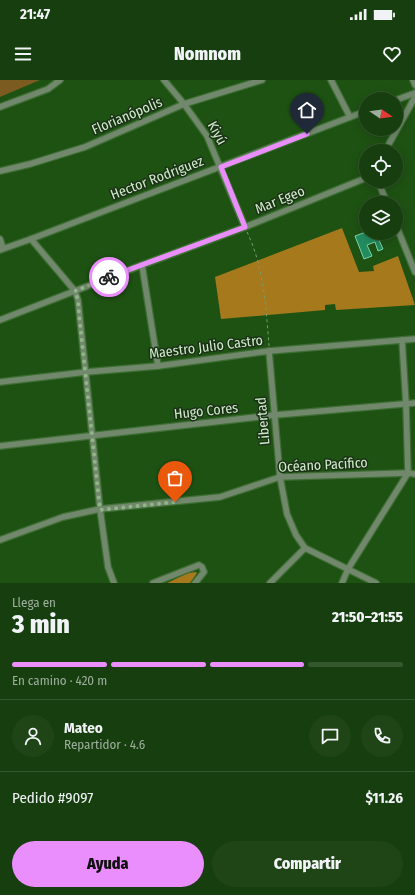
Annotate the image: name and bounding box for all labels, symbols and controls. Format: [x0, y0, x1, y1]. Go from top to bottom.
text: 21:47 [20, 5, 50, 23]
icon: menu [12, 43, 34, 65]
text: Nomnom [174, 43, 241, 65]
icon: heart [381, 43, 403, 65]
north arrow [359, 92, 403, 136]
map controls [359, 92, 403, 240]
pin [290, 93, 324, 134]
street label: Florianópolis [89, 94, 165, 138]
icon: home [296, 99, 318, 121]
street label: Kiyú [204, 118, 230, 148]
button: locate [359, 144, 403, 188]
street label: Hector Rodriguez [108, 152, 206, 204]
street label: Mar Egeo [253, 182, 307, 218]
button: layers [359, 196, 403, 240]
courier [89, 257, 129, 297]
icon: bike [98, 266, 120, 288]
street label: Maestro Julio Castro [148, 332, 264, 362]
street label: Libertad [252, 396, 274, 446]
street label: Hugo Cores [173, 399, 239, 423]
street label: Océano Pacífico [278, 454, 368, 476]
pin [158, 461, 192, 502]
icon: bag [164, 467, 186, 489]
text: Llega en [12, 595, 56, 610]
text: 21:50–21:55 [332, 608, 403, 626]
text: 3 min [12, 609, 70, 640]
text: En camino · 420 m [12, 673, 107, 688]
button: person [12, 715, 54, 757]
button: chat [309, 715, 351, 757]
button: phone [361, 715, 403, 757]
text: Mateo [64, 719, 103, 737]
text: Repartidor · 4.6 [64, 737, 145, 752]
text: Pedido #9097 [12, 789, 93, 807]
text: $11.26 [365, 789, 403, 807]
button: Ayuda [12, 841, 204, 887]
button: Compartir [212, 841, 403, 887]

